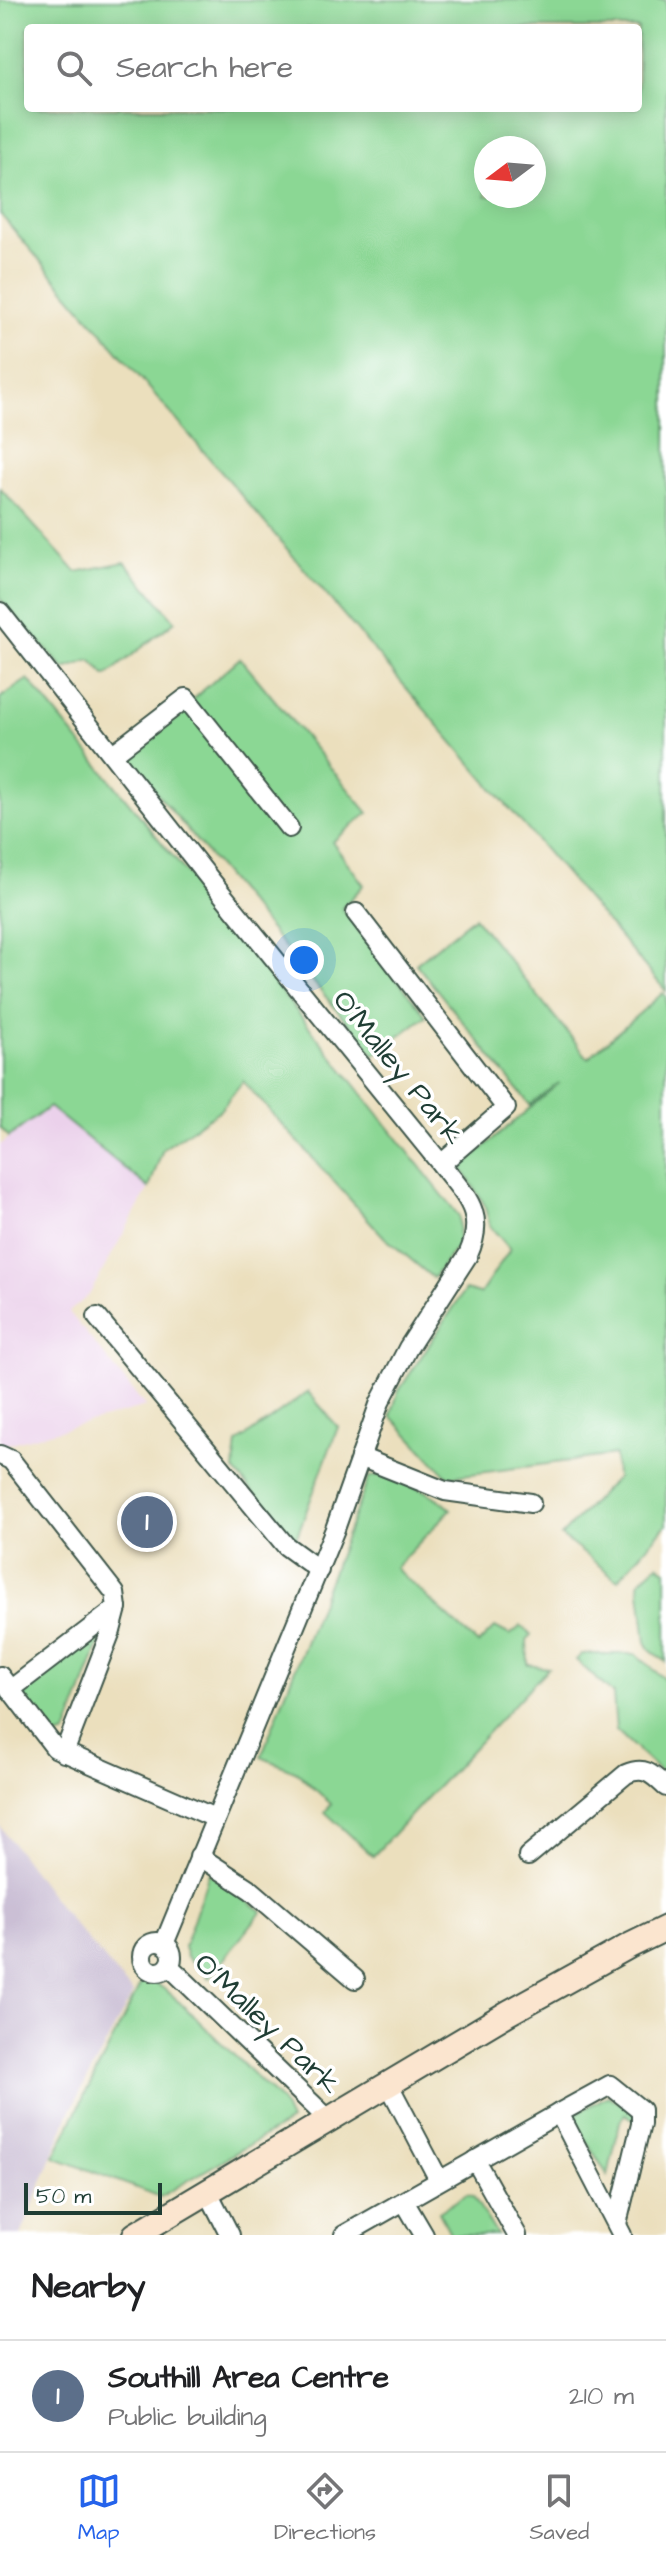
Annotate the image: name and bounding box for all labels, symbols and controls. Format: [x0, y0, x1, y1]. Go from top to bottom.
search box [24, 24, 642, 112]
icon: search [52, 46, 96, 90]
text: Search here [116, 47, 293, 89]
north arrow [474, 136, 546, 208]
your location [284, 940, 324, 980]
street label: O'Malley Park [322, 981, 474, 1155]
pin: 1 [121, 1492, 173, 1552]
street label: O'Malley Park [184, 1943, 350, 2105]
scale bar [24, 2179, 162, 2215]
text: 50 m [36, 2181, 91, 2212]
text: Nearby [32, 2263, 146, 2311]
text: Southill Area Centre [108, 2357, 389, 2399]
text: 1 [56, 2378, 60, 2414]
text: 210 m [569, 2378, 634, 2414]
text: Public building [108, 2399, 267, 2435]
tab: Map [77, 2469, 121, 2548]
tab: Directions [274, 2469, 376, 2548]
tab: Saved [529, 2469, 589, 2548]

